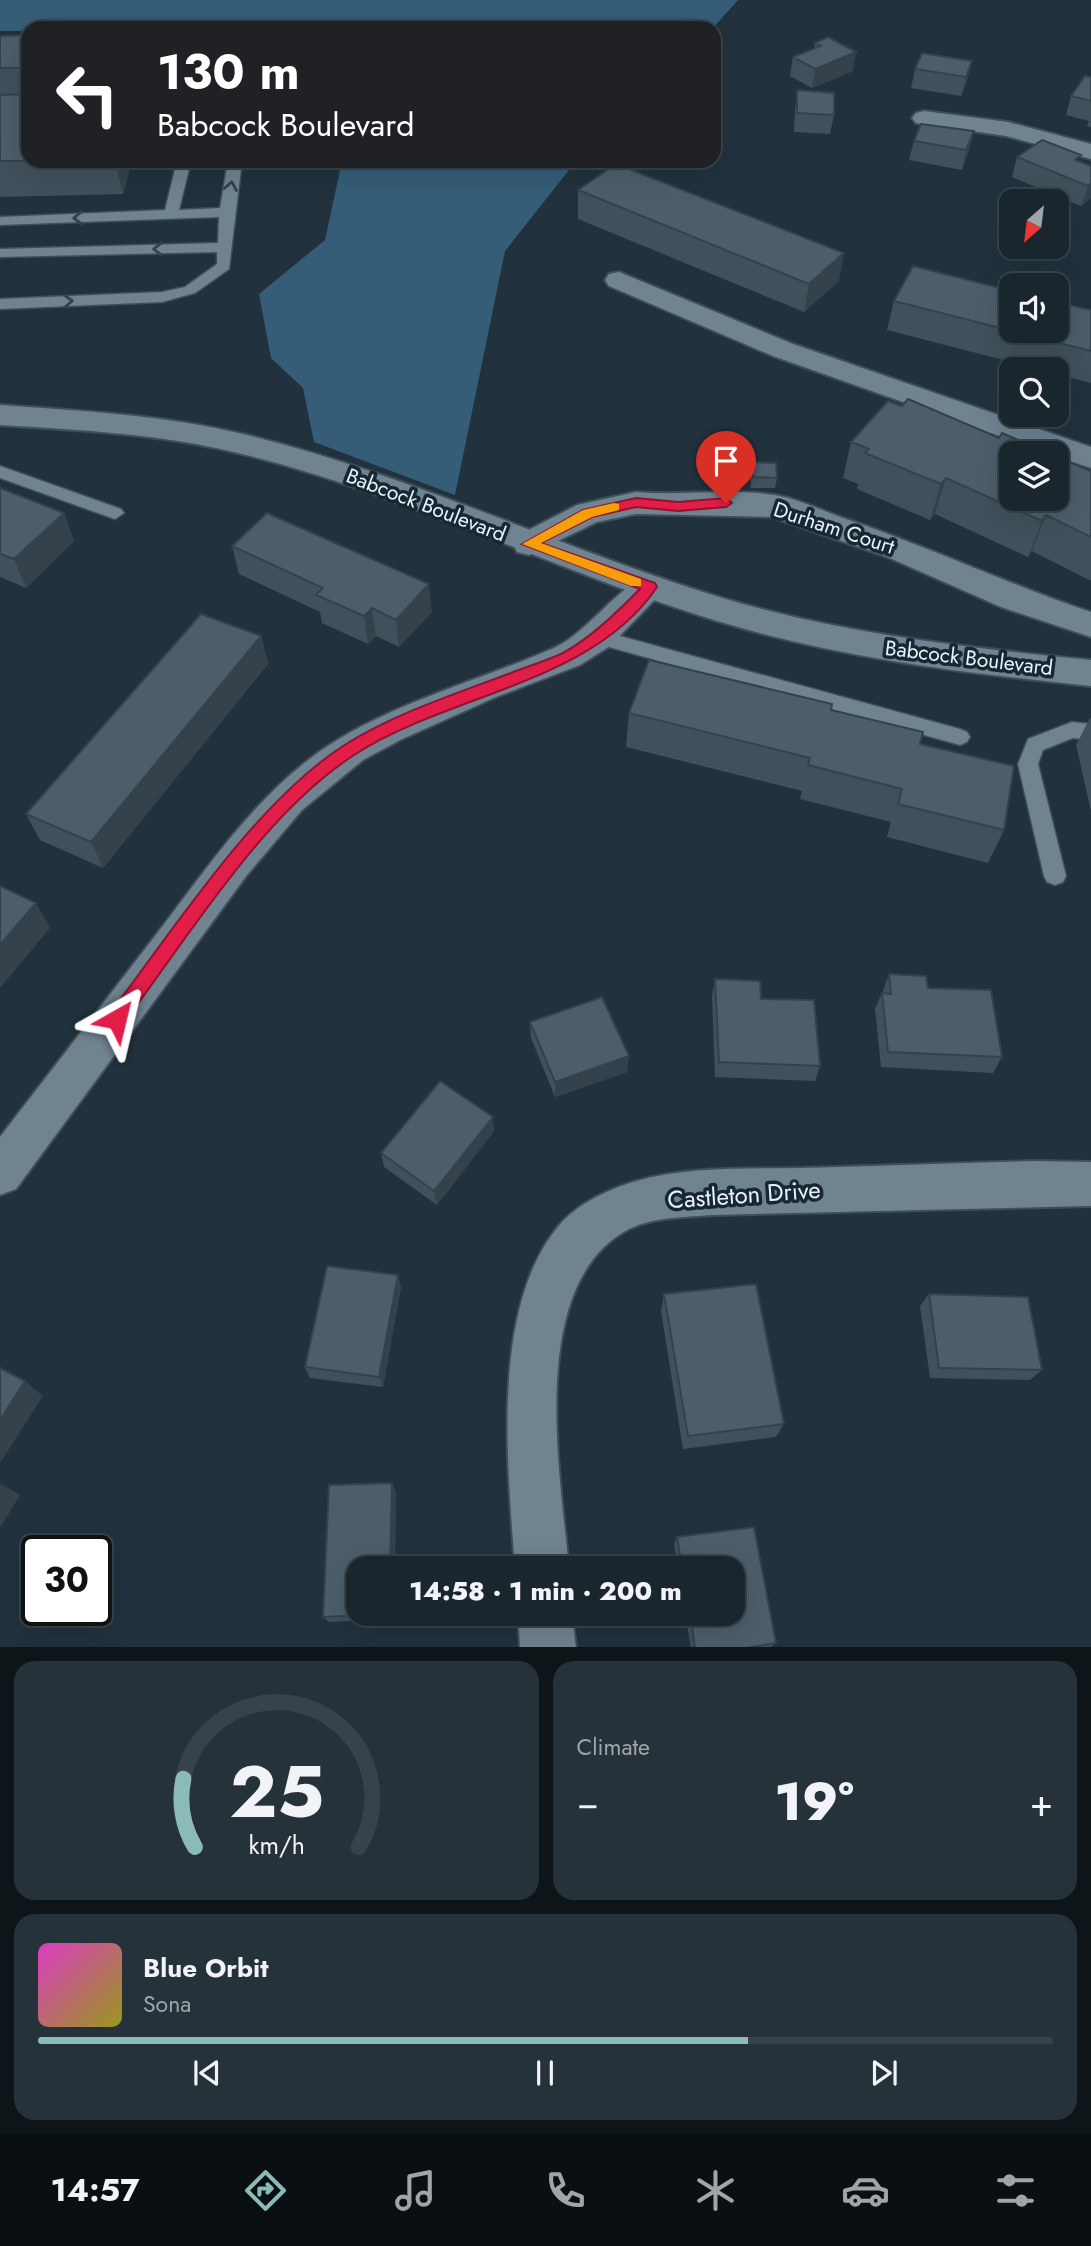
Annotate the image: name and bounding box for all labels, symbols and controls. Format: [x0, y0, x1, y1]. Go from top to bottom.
text: 130 m [157, 37, 300, 107]
icon: left [42, 49, 133, 140]
text: Babcock Boulevard [157, 102, 414, 148]
one-way arrow [223, 180, 238, 192]
north arrow [999, 189, 1069, 259]
map controls [999, 189, 1069, 511]
one-way arrow [72, 211, 83, 226]
one-way arrow [152, 241, 163, 256]
button: sound [999, 273, 1069, 343]
one-way arrow [63, 294, 74, 309]
button: search [999, 357, 1069, 427]
pin [696, 431, 756, 503]
button: layers [999, 441, 1069, 511]
icon: arrive [707, 442, 745, 480]
street label: Babcock Boulevard [342, 461, 510, 549]
street label: Durham Court [770, 494, 898, 562]
street label: Babcock Boulevard [883, 633, 1055, 683]
position arrow [80, 982, 154, 1056]
street label: Castleton Drive [666, 1172, 822, 1217]
speed limit sign: 30 [21, 1535, 112, 1626]
text: 14:58 · 1 min · 200 m [409, 1572, 682, 1610]
text: Climate [577, 1730, 650, 1764]
text: 25 [229, 1739, 324, 1844]
text: 19° [775, 1764, 854, 1840]
text: − [577, 1775, 599, 1830]
text: + [1030, 1775, 1053, 1830]
text: km/h [248, 1826, 305, 1862]
text: Blue Orbit [143, 1949, 268, 1987]
text: Sona [143, 1987, 191, 2021]
icon: previous [188, 2054, 226, 2092]
icon: pause [526, 2054, 564, 2092]
icon: next [865, 2054, 903, 2092]
icon: directions [241, 2166, 290, 2215]
icon: music [391, 2166, 440, 2215]
icon: phone [541, 2166, 590, 2215]
icon: climate [691, 2166, 740, 2215]
icon: car [841, 2166, 890, 2215]
icon: filters [991, 2166, 1040, 2215]
text: 14:57 [51, 2167, 139, 2213]

